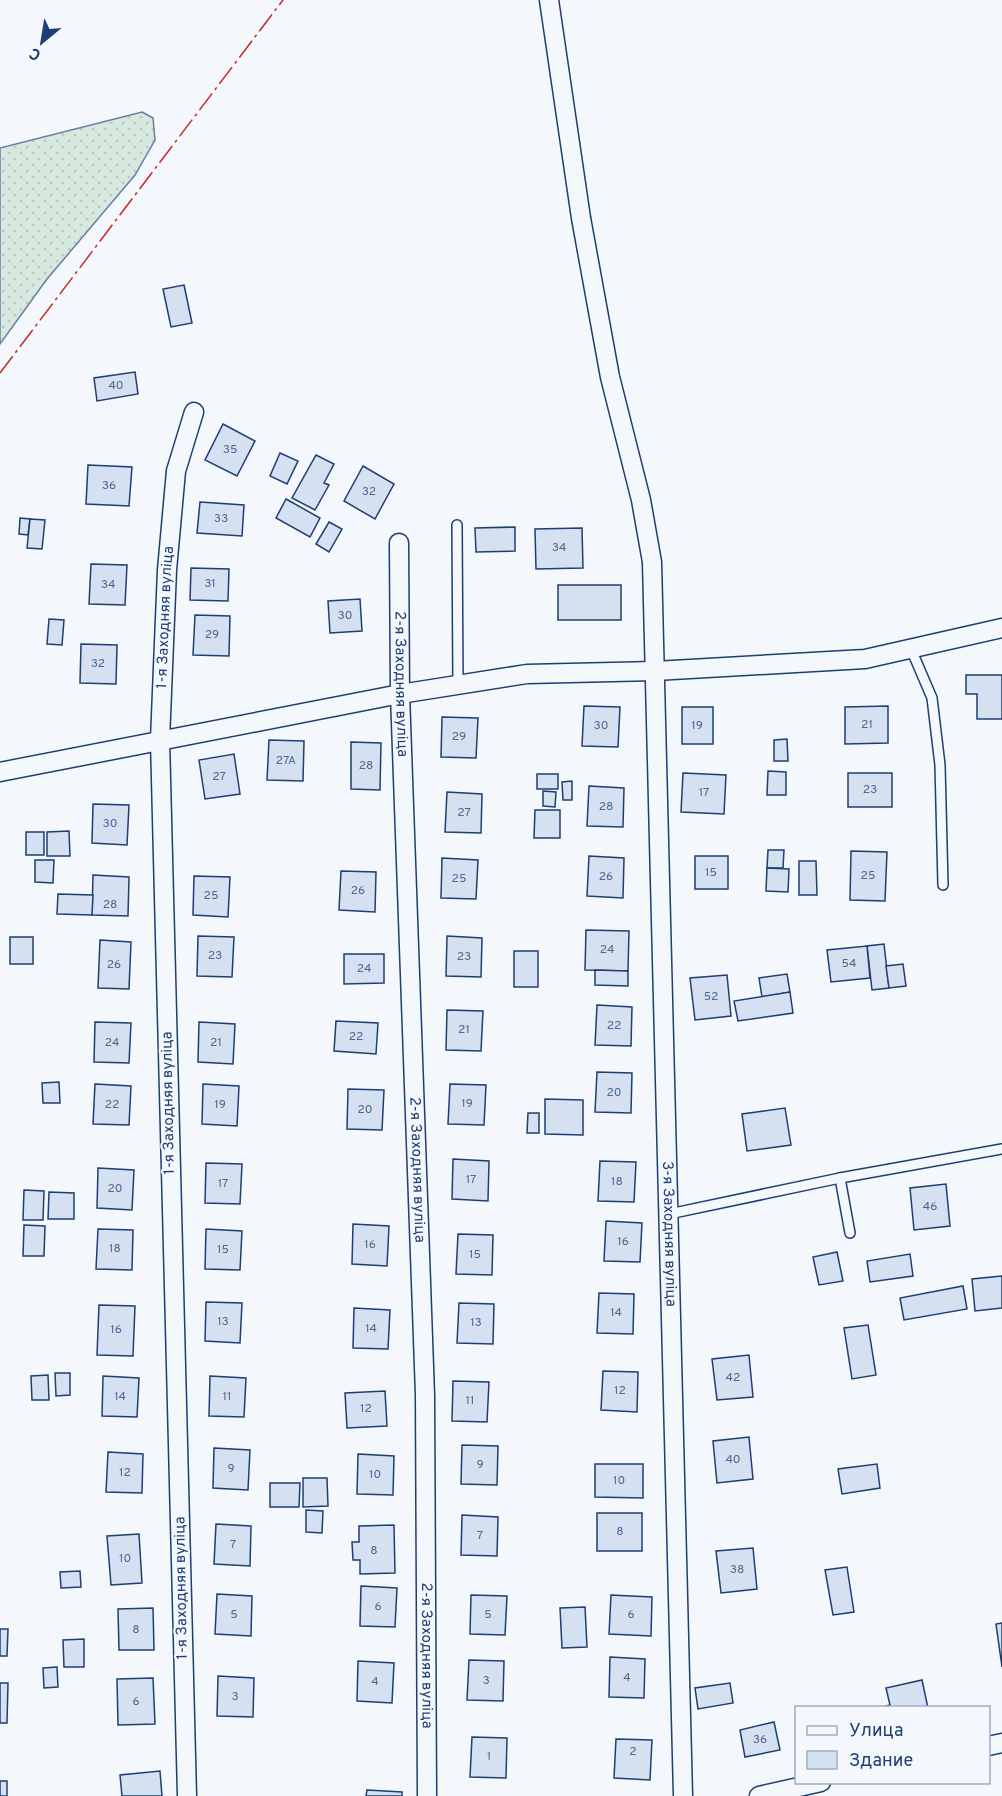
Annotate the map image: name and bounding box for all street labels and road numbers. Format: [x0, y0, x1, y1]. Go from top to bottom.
street label: 1-я Заходняя вуліца [153, 545, 179, 689]
street label: 2-я Заходняя вуліца [390, 611, 412, 757]
street label: 1-я Заходняя вуліца [158, 1031, 180, 1175]
street label: 2-я Заходняя вуліца [405, 1096, 429, 1243]
street label: 3-я Заходняя вуліца [658, 1161, 680, 1307]
street label: 1-я Заходняя вуліца [171, 1516, 193, 1660]
street label: 2-я Заходняя вуліца [416, 1583, 436, 1729]

